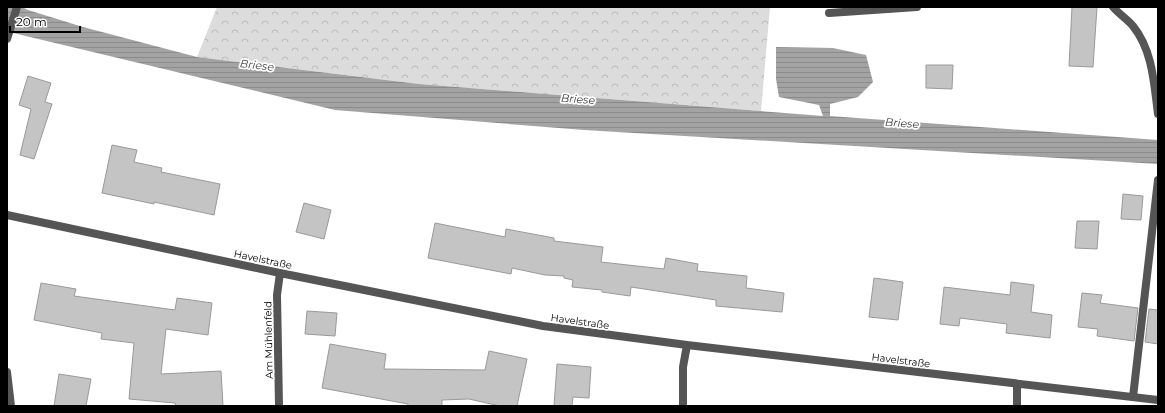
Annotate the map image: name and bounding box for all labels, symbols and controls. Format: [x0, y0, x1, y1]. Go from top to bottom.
scale bar [10, 8, 80, 34]
text: 20 m [16, 14, 47, 29]
water label: Briese [239, 56, 275, 74]
water label: Briese [560, 91, 596, 107]
water label: Briese [884, 115, 920, 131]
street label: Havelstraße [233, 247, 293, 272]
street label: Am Mühlenfeld [261, 301, 276, 379]
street label: Havelstraße [550, 311, 610, 332]
street label: Havelstraße [871, 350, 931, 371]

